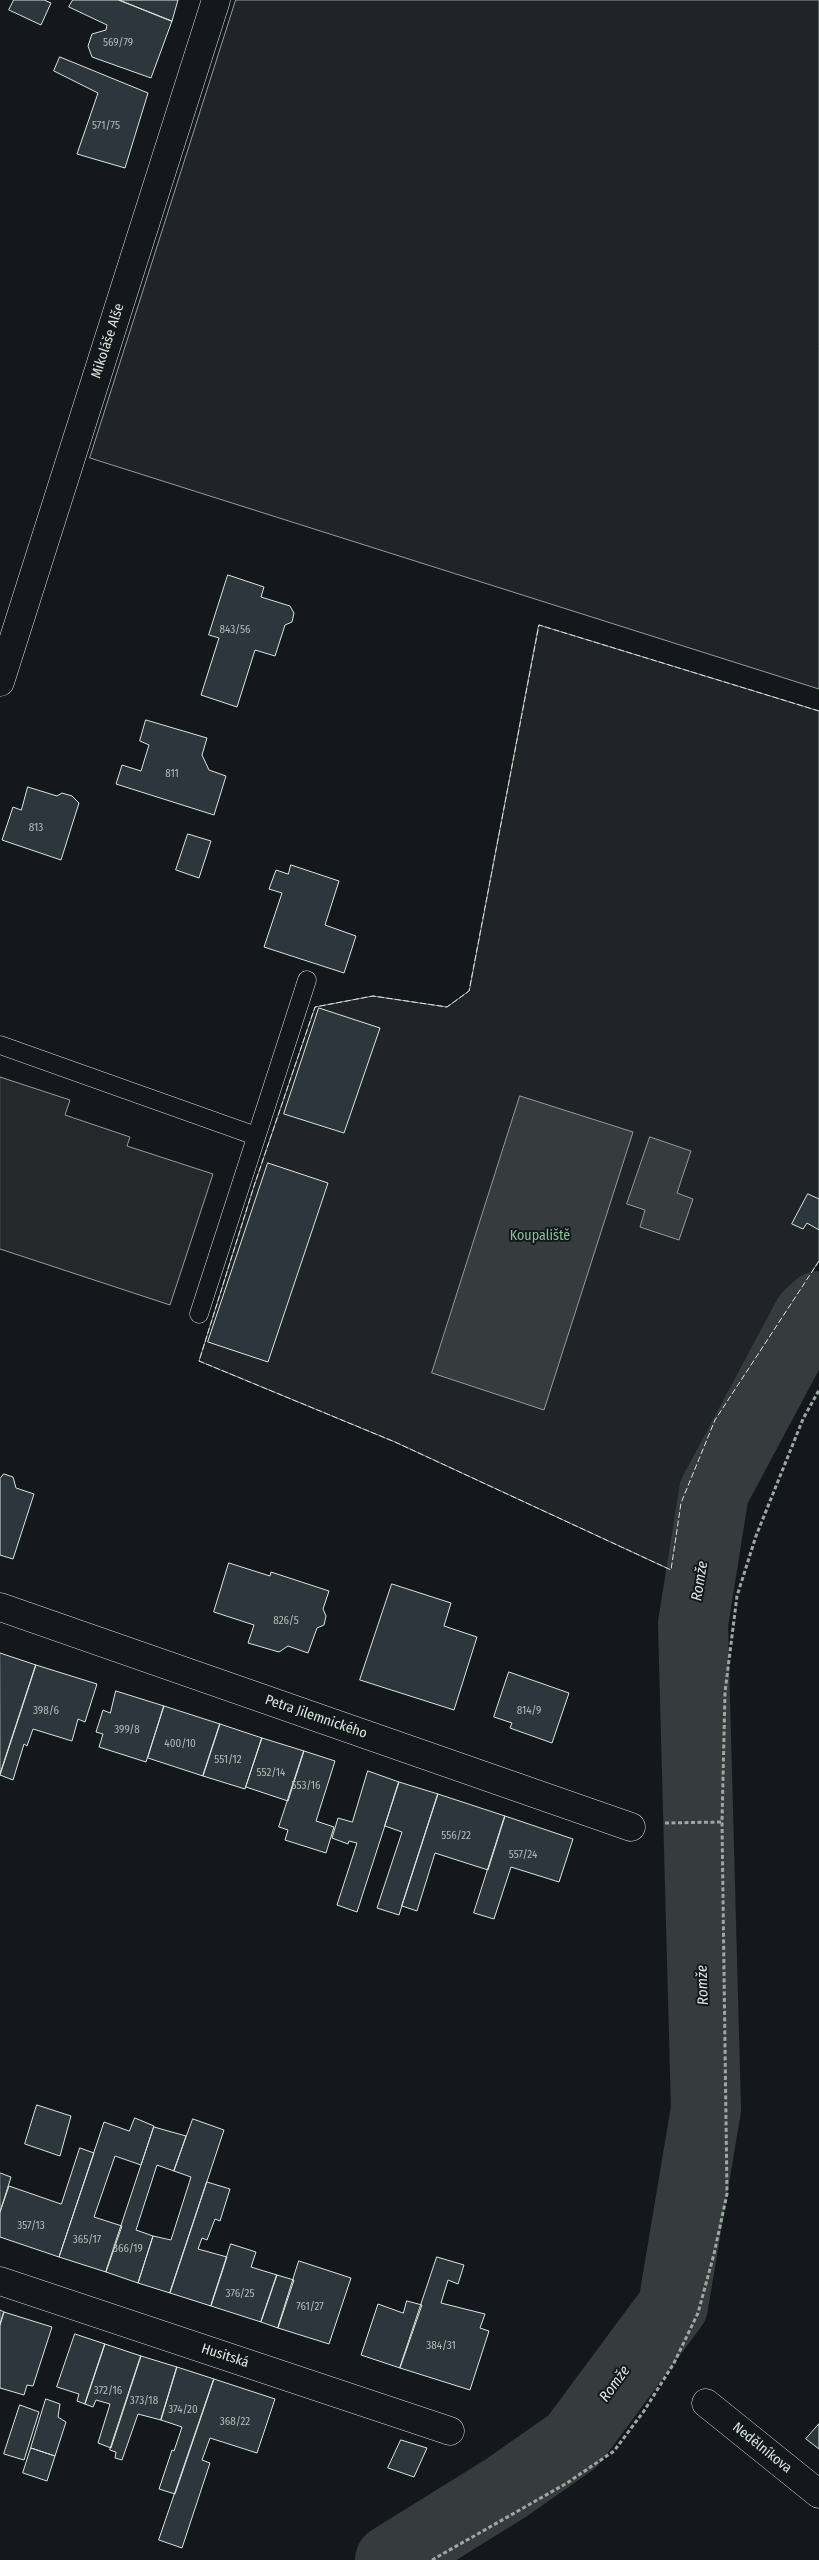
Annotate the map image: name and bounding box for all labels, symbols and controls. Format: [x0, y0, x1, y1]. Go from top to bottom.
house number: 569/79 [103, 36, 133, 50]
house number: 571/75 [92, 119, 120, 133]
street label: Mikoláše Alše [88, 301, 128, 381]
house number: 843/56 [220, 623, 250, 637]
house number: 811 [165, 767, 179, 781]
house number: 813 [29, 821, 43, 835]
park label: Koupaliště [510, 1228, 570, 1244]
water label: Romže [688, 1560, 712, 1602]
house number: 826/5 [273, 1614, 299, 1628]
street label: Petra Jilemnického [263, 1692, 369, 1742]
house number: 398/6 [33, 1704, 59, 1718]
house number: 814/9 [517, 1704, 541, 1718]
house number: 399/8 [114, 1723, 140, 1737]
house number: 400/10 [164, 1737, 196, 1751]
house number: 551/12 [214, 1753, 242, 1767]
house number: 552/14 [257, 1766, 285, 1780]
house number: 553/16 [292, 1779, 320, 1793]
house number: 556/22 [441, 1829, 471, 1843]
house number: 557/24 [509, 1848, 537, 1862]
water label: Romže [693, 1965, 713, 2005]
house number: 357/13 [17, 2219, 45, 2233]
house number: 365/17 [73, 2233, 101, 2247]
house number: 366/19 [113, 2242, 143, 2256]
house number: 376/25 [226, 2287, 254, 2301]
house number: 761/27 [296, 2300, 324, 2314]
house number: 384/31 [426, 2339, 456, 2353]
street label: Husitská [199, 2340, 251, 2372]
water label: Romže [596, 2362, 634, 2406]
house number: 372/16 [94, 2384, 122, 2398]
house number: 373/18 [130, 2394, 158, 2408]
house number: 374/20 [168, 2403, 198, 2417]
house number: 368/22 [220, 2415, 250, 2429]
street label: Nedělníkova [729, 2419, 795, 2477]

